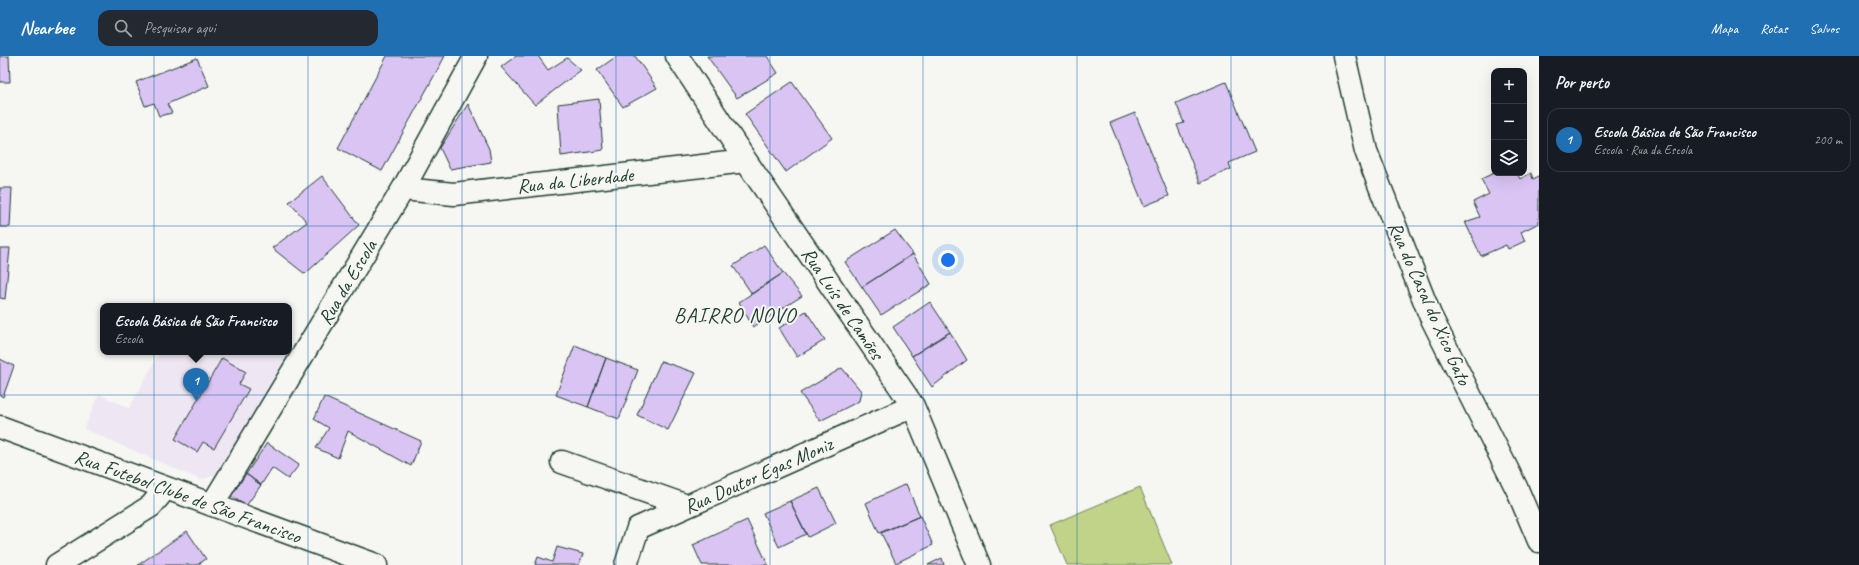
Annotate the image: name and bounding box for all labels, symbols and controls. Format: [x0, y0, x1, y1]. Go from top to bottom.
search box [98, 10, 378, 46]
text: Nearbee [20, 16, 74, 40]
icon: search [112, 17, 134, 39]
text: Pesquisar aqui [144, 19, 215, 38]
text: Mapa [1711, 20, 1738, 37]
text: Rotas [1760, 20, 1788, 37]
text: Salvos [1810, 20, 1839, 37]
map controls [1491, 68, 1527, 176]
button: + [1491, 68, 1527, 104]
text: Por perto [1555, 72, 1609, 93]
button: − [1491, 104, 1527, 140]
text: Escola Básica de São Francisco [1594, 123, 1756, 142]
text: 1 [1566, 132, 1572, 148]
text: 200 m [1814, 132, 1842, 148]
button: layers [1491, 140, 1527, 176]
text: Escola · Rua da Escola [1594, 142, 1692, 158]
street label: Rua da Liberdade [516, 162, 636, 199]
street label: Rua do Casal do Xico Gato [1382, 218, 1477, 390]
street label: Rua da Escola [312, 234, 384, 329]
street label: Rua Luís de Camões [796, 242, 891, 366]
your location [938, 250, 958, 270]
district label: BAIRRO NOVO [674, 302, 798, 328]
popup [100, 303, 292, 355]
text: Escola Básica de São Francisco [115, 312, 277, 331]
text: Escola [115, 331, 143, 347]
pin: 1 [183, 368, 209, 401]
street label: Rua Doutor Egas Moniz [680, 431, 838, 519]
street label: Rua Futebol Clube de São Francisco [71, 444, 305, 549]

